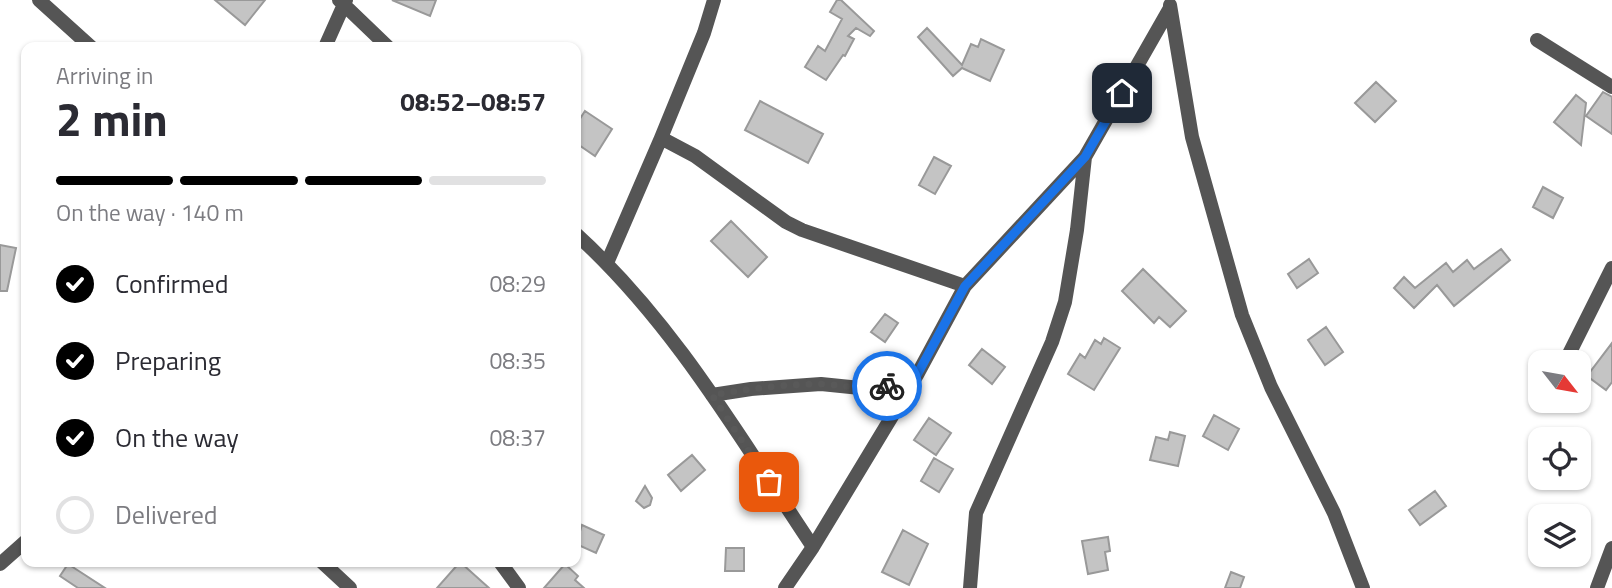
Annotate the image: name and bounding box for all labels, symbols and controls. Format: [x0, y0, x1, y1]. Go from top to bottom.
text: Arriving in [56, 58, 153, 93]
pin [1092, 63, 1152, 123]
icon: home [1103, 74, 1141, 112]
text: 08:52–08:57 [400, 82, 546, 121]
text: 2 min [56, 84, 168, 154]
text: On the way · 140 m [56, 195, 244, 230]
text: Confirmed [115, 264, 229, 303]
icon: check [56, 265, 94, 303]
text: 08:29 [489, 266, 546, 301]
text: Preparing [115, 341, 221, 380]
icon: check [56, 342, 94, 380]
text: 08:35 [489, 343, 546, 378]
north arrow [1528, 350, 1591, 413]
map controls [1528, 350, 1591, 567]
courier [852, 351, 922, 421]
icon: bike [868, 367, 906, 405]
text: On the way [115, 418, 239, 457]
icon: check [56, 419, 94, 457]
text: 08:37 [489, 420, 546, 455]
button: locate [1528, 427, 1591, 490]
pin [739, 452, 799, 512]
icon: bag [750, 463, 788, 501]
text: Delivered [115, 495, 218, 534]
button: layers [1528, 504, 1591, 567]

